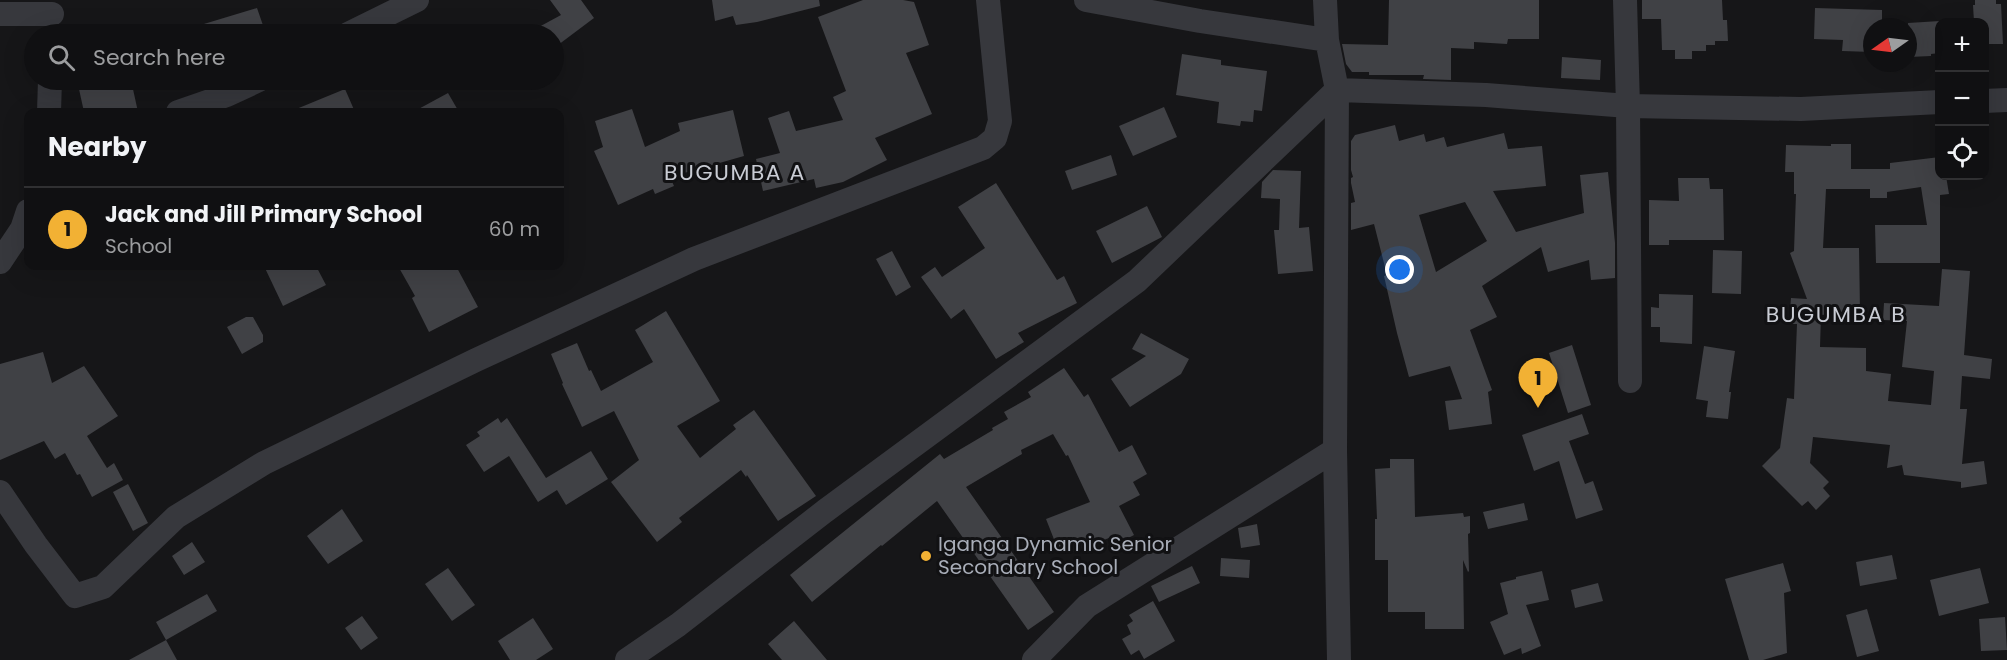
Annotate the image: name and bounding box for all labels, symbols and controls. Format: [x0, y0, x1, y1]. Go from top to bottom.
north arrow [1863, 18, 1917, 72]
map controls [1935, 18, 1989, 180]
button: + [1935, 18, 1989, 72]
search box [24, 24, 564, 90]
icon: search [45, 41, 78, 74]
text: Search here [93, 42, 226, 73]
button: − [1935, 72, 1989, 126]
button: locate [1935, 126, 1989, 180]
text: Nearby [48, 129, 146, 165]
district label: BUGUMBA A [664, 157, 806, 188]
text: Jack and Jill Primary School [105, 199, 422, 230]
text: 1 [64, 215, 71, 243]
text: 60 m [489, 215, 540, 243]
text: School [105, 232, 172, 260]
your location [1385, 255, 1414, 284]
district label: BUGUMBA B [1766, 299, 1906, 330]
pin: 1 [1518, 358, 1558, 408]
place label: Iganga Dynamic Senior Secondary School [938, 530, 1172, 581]
marker: Iganga Dynamic Senior Secondary School [919, 549, 933, 563]

